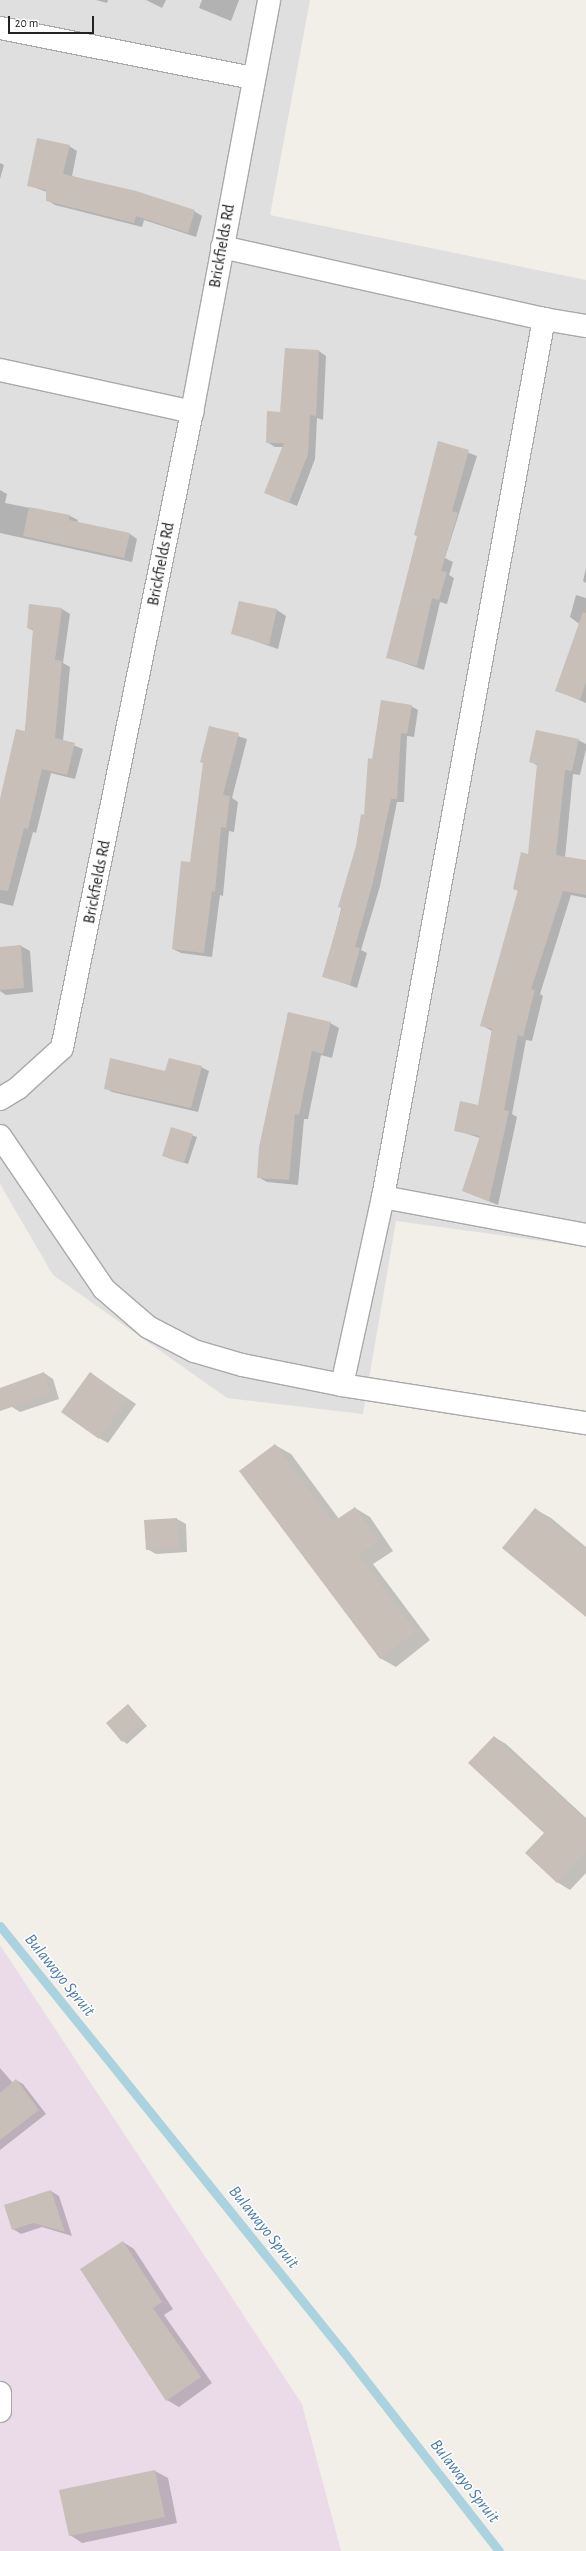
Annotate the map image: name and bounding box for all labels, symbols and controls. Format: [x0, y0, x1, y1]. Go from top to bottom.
scale bar [10, 8, 96, 34]
text: 20 m [15, 17, 38, 29]
street label: Brickfields Rd [205, 203, 239, 289]
street label: Brickfields Rd [144, 521, 178, 607]
street label: Brickfields Rd [80, 839, 114, 925]
water label: Bulawayo Spruit [20, 1929, 100, 2021]
water label: Bulawayo Spruit [224, 2181, 304, 2273]
water label: Bulawayo Spruit [426, 2435, 504, 2527]

